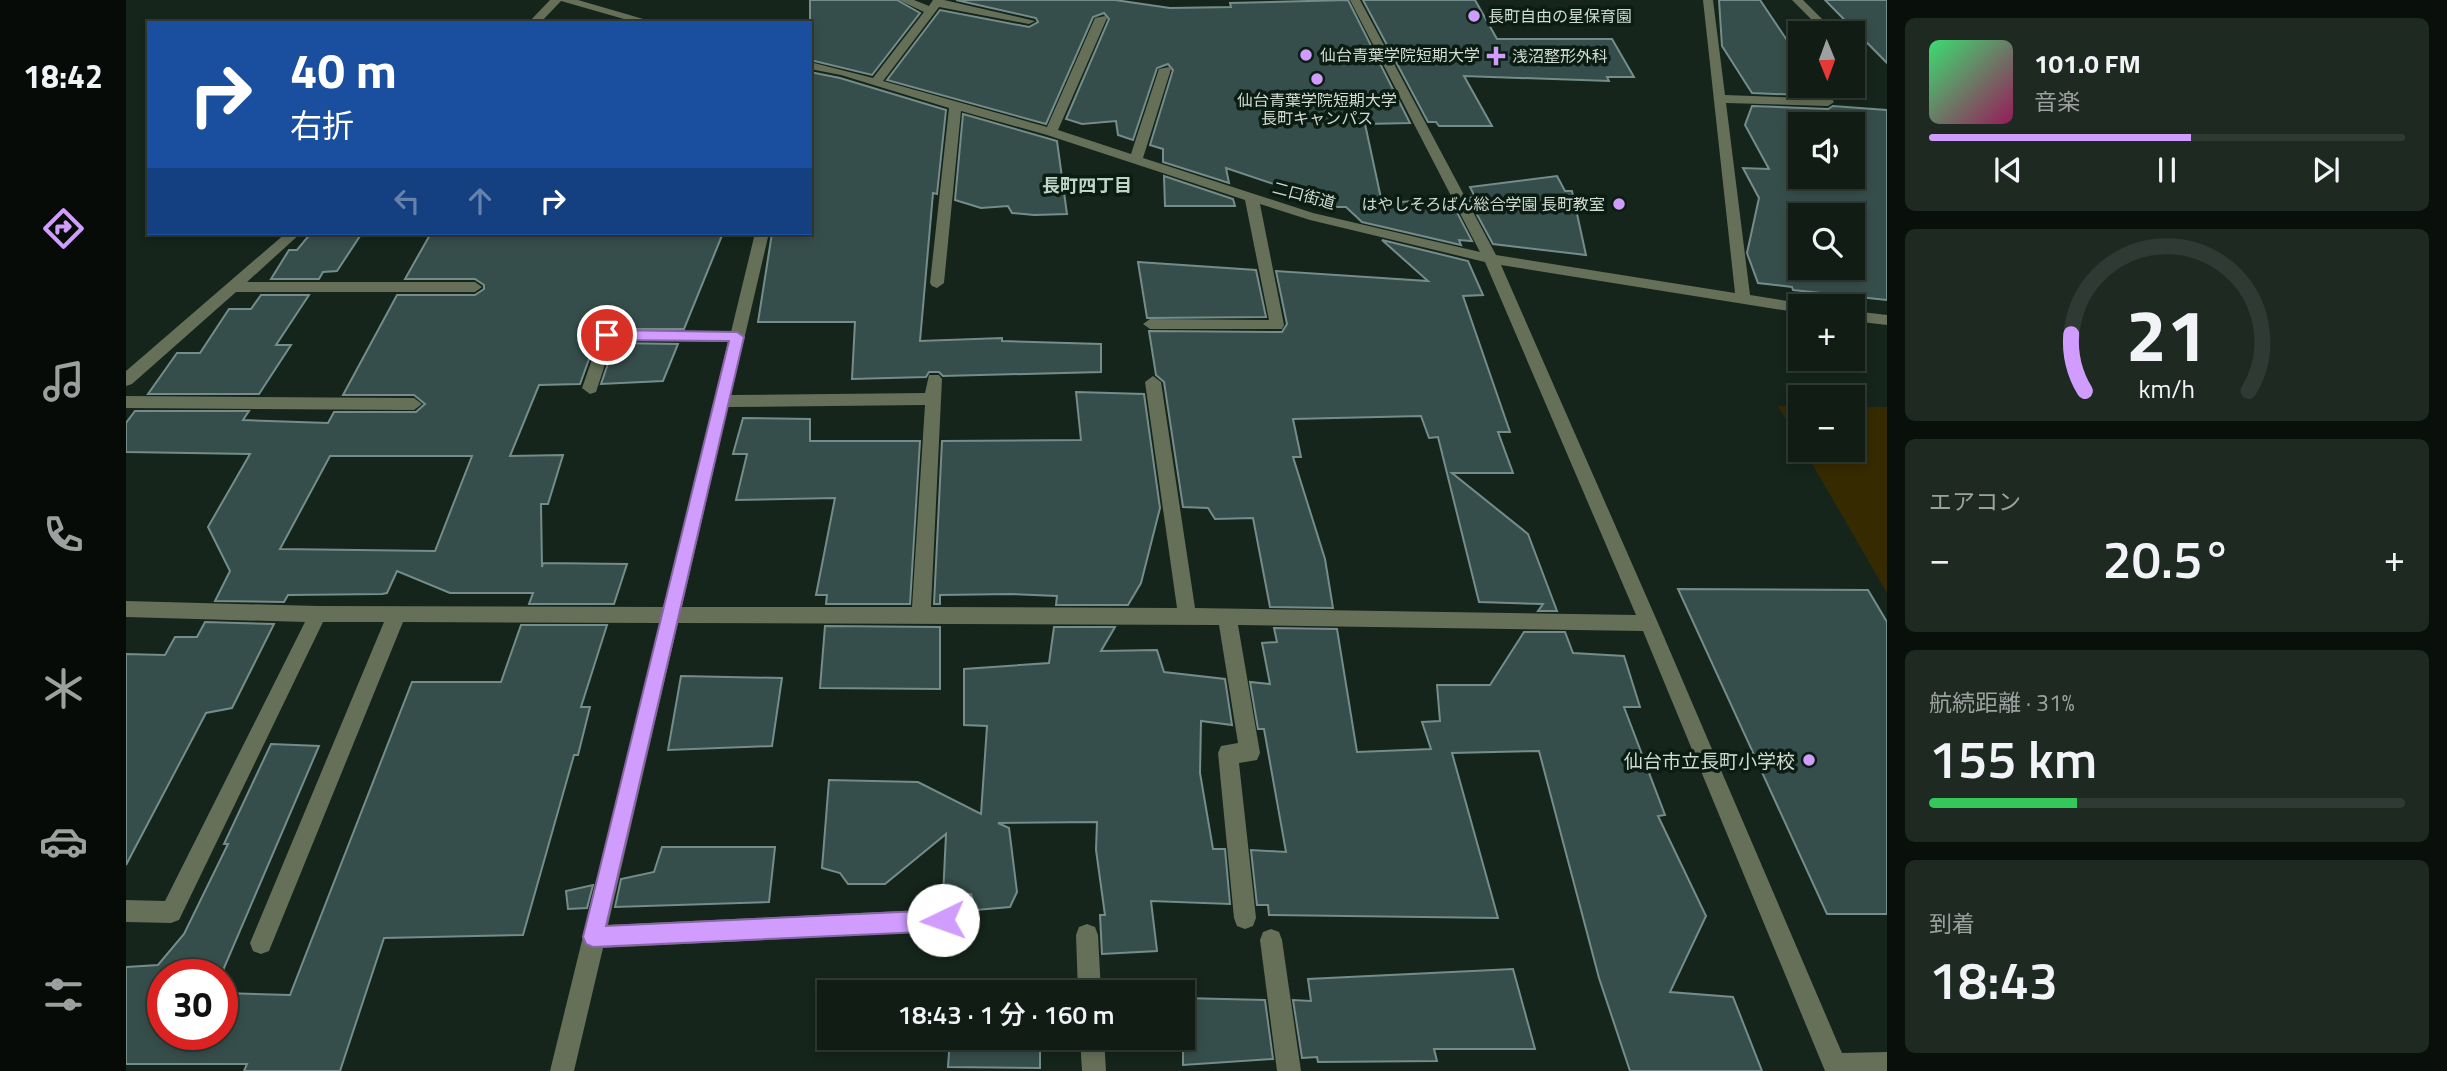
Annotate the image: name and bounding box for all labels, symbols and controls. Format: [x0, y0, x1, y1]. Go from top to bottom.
place label: 長町自由の星保育園 [1488, 4, 1632, 28]
marker: 長町自由の星保育園 [1466, 8, 1482, 24]
north arrow [1788, 21, 1866, 98]
map controls [1788, 21, 1865, 462]
text: 40 m [290, 32, 397, 107]
place label: 仙台青葉学院短期大学 [1320, 43, 1480, 67]
place label: 浅沼整形外科 [1512, 44, 1608, 68]
text: 101.0 FM [2034, 44, 2141, 83]
marker: 浅沼整形外科 [1486, 46, 1506, 66]
marker: 仙台青葉学院短期大学 [1298, 47, 1314, 63]
icon: right [175, 49, 266, 140]
text: 18:42 [23, 52, 103, 100]
marker: 仙台青葉学院短期大学 長町キャンパス [1309, 71, 1325, 87]
text: 音楽 [2034, 84, 2080, 119]
place label: 仙台青葉学院短期大学 長町キャンパス [1237, 88, 1397, 130]
text: 右折 [290, 101, 354, 149]
button: sound [1788, 112, 1865, 189]
icon: previous [1989, 151, 2027, 189]
icon: pause [2148, 151, 2186, 189]
icon: next [2307, 151, 2345, 189]
district label: 長町四丁目 [1042, 172, 1132, 199]
street label: 二口街道 [1270, 175, 1338, 215]
icon: left [388, 182, 426, 220]
icon: ahead [461, 182, 499, 220]
icon: right [534, 182, 572, 220]
place label: はやしそろばん総合学園 長町教室 [1361, 192, 1605, 216]
marker: はやしそろばん総合学園 長町教室 [1611, 196, 1627, 212]
button: search [1788, 203, 1865, 280]
icon: directions [39, 204, 88, 253]
text: 21 [2126, 279, 2208, 389]
button: + [1788, 294, 1865, 371]
pin [577, 305, 637, 365]
icon: arrive [588, 316, 626, 354]
icon: music [39, 357, 88, 406]
text: km/h [2139, 370, 2195, 408]
button: − [1788, 385, 1865, 462]
text: エアコン [1929, 484, 2021, 519]
icon: phone [39, 510, 88, 559]
text: 20.5° [2103, 519, 2231, 598]
text: − [1929, 529, 1950, 587]
text: + [2384, 529, 2405, 587]
icon: climate [39, 664, 88, 713]
text: 航続距離 · 31% [1929, 685, 2075, 720]
text: 155 km [1929, 719, 2097, 798]
place label: 仙台市立長町小学校 [1624, 746, 1795, 775]
marker: 仙台市立長町小学校 [1801, 752, 1817, 768]
icon: car [39, 817, 88, 866]
position arrow [906, 883, 980, 957]
text: 到着 [1929, 906, 1975, 941]
text: 18:43 [1929, 940, 2058, 1019]
speed limit sign: 30 [147, 959, 238, 1050]
icon: filters [39, 970, 88, 1019]
text: 18:43 · 1 分 · 160 m [897, 995, 1115, 1034]

